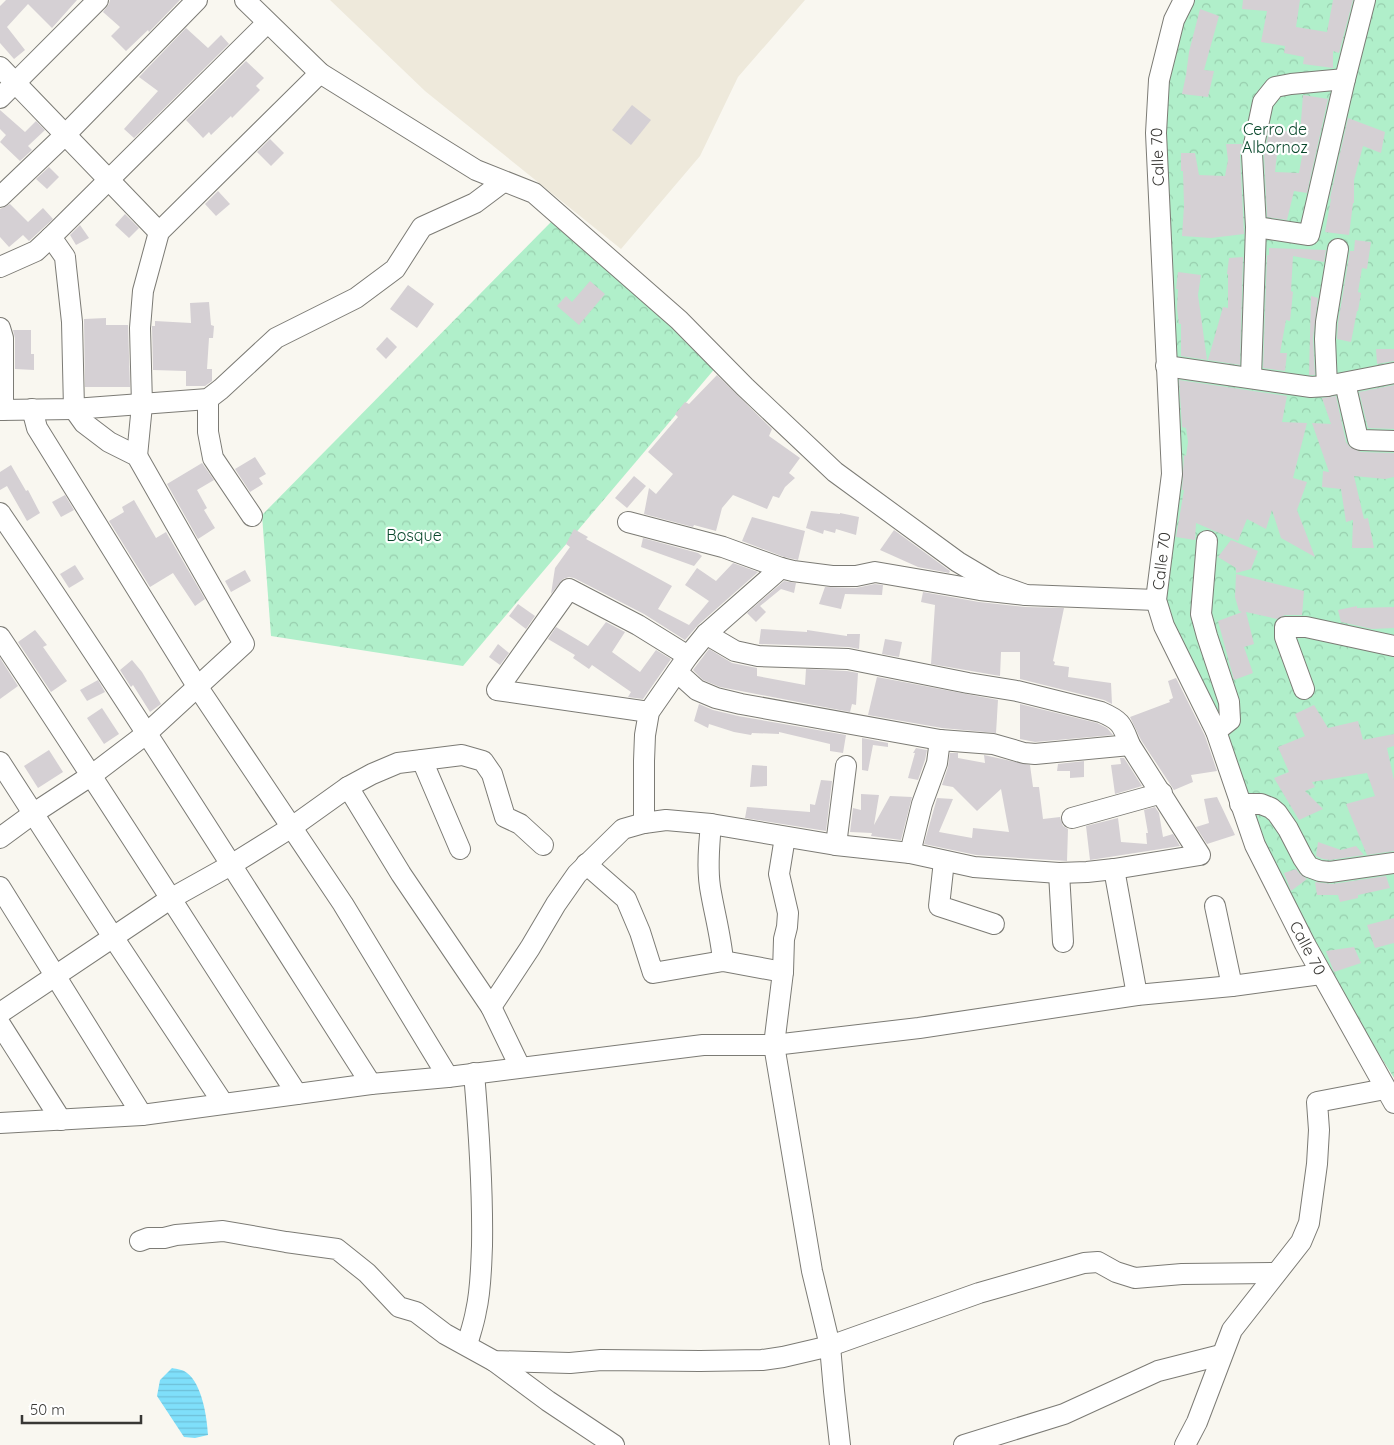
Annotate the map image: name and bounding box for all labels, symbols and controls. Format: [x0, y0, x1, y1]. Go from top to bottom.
park label: Cerro de Albornoz [1242, 119, 1308, 157]
street label: Calle 70 [1146, 127, 1168, 187]
park label: Bosque [386, 525, 442, 545]
street label: Calle 70 [1148, 531, 1174, 591]
street label: Calle 70 [1285, 917, 1331, 979]
scale bar [22, 1392, 141, 1424]
text: 50 m [30, 1400, 65, 1419]

